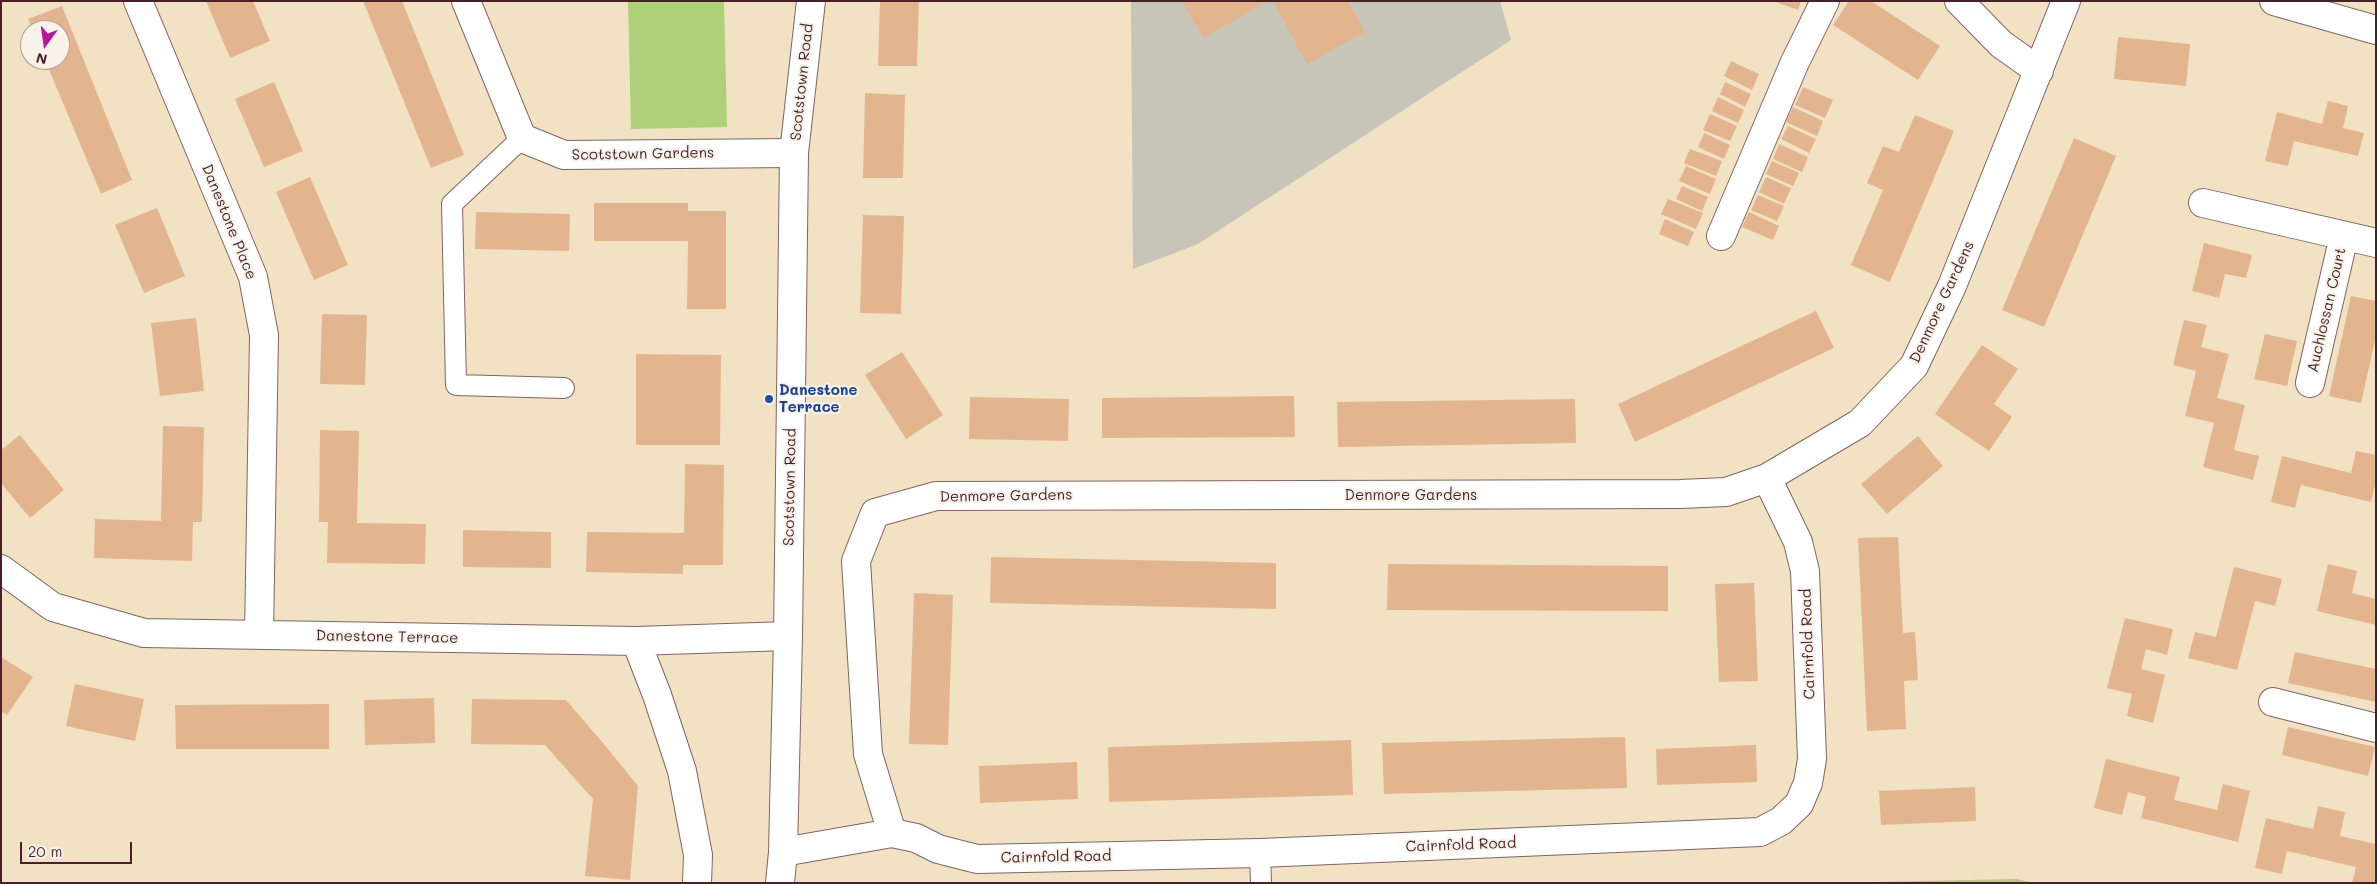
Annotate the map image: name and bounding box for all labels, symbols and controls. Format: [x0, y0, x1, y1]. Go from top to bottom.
north arrow [20, 20, 70, 70]
street label: Scotstown Road [787, 23, 817, 141]
text: N [34, 49, 49, 70]
street label: Scotstown Gardens [572, 144, 714, 164]
street label: Danestone Place [198, 162, 260, 282]
street label: Denmore Gardens [1906, 238, 1978, 366]
street label: Auchlossan Court [2304, 246, 2350, 374]
place label: Danestone Terrace [779, 381, 857, 416]
marker: Danestone Terrace [763, 393, 775, 405]
street label: Scotstown Road [780, 428, 800, 546]
street label: Denmore Gardens [939, 486, 1073, 506]
street label: Denmore Gardens [1345, 486, 1477, 504]
street label: Cairnfold Road [1797, 588, 1819, 700]
street label: Danestone Terrace [316, 627, 458, 647]
scale bar [22, 832, 135, 864]
street label: Cairnfold Road [1405, 834, 1517, 856]
text: 20 m [28, 841, 62, 861]
street label: Cairnfold Road [1001, 847, 1111, 867]

